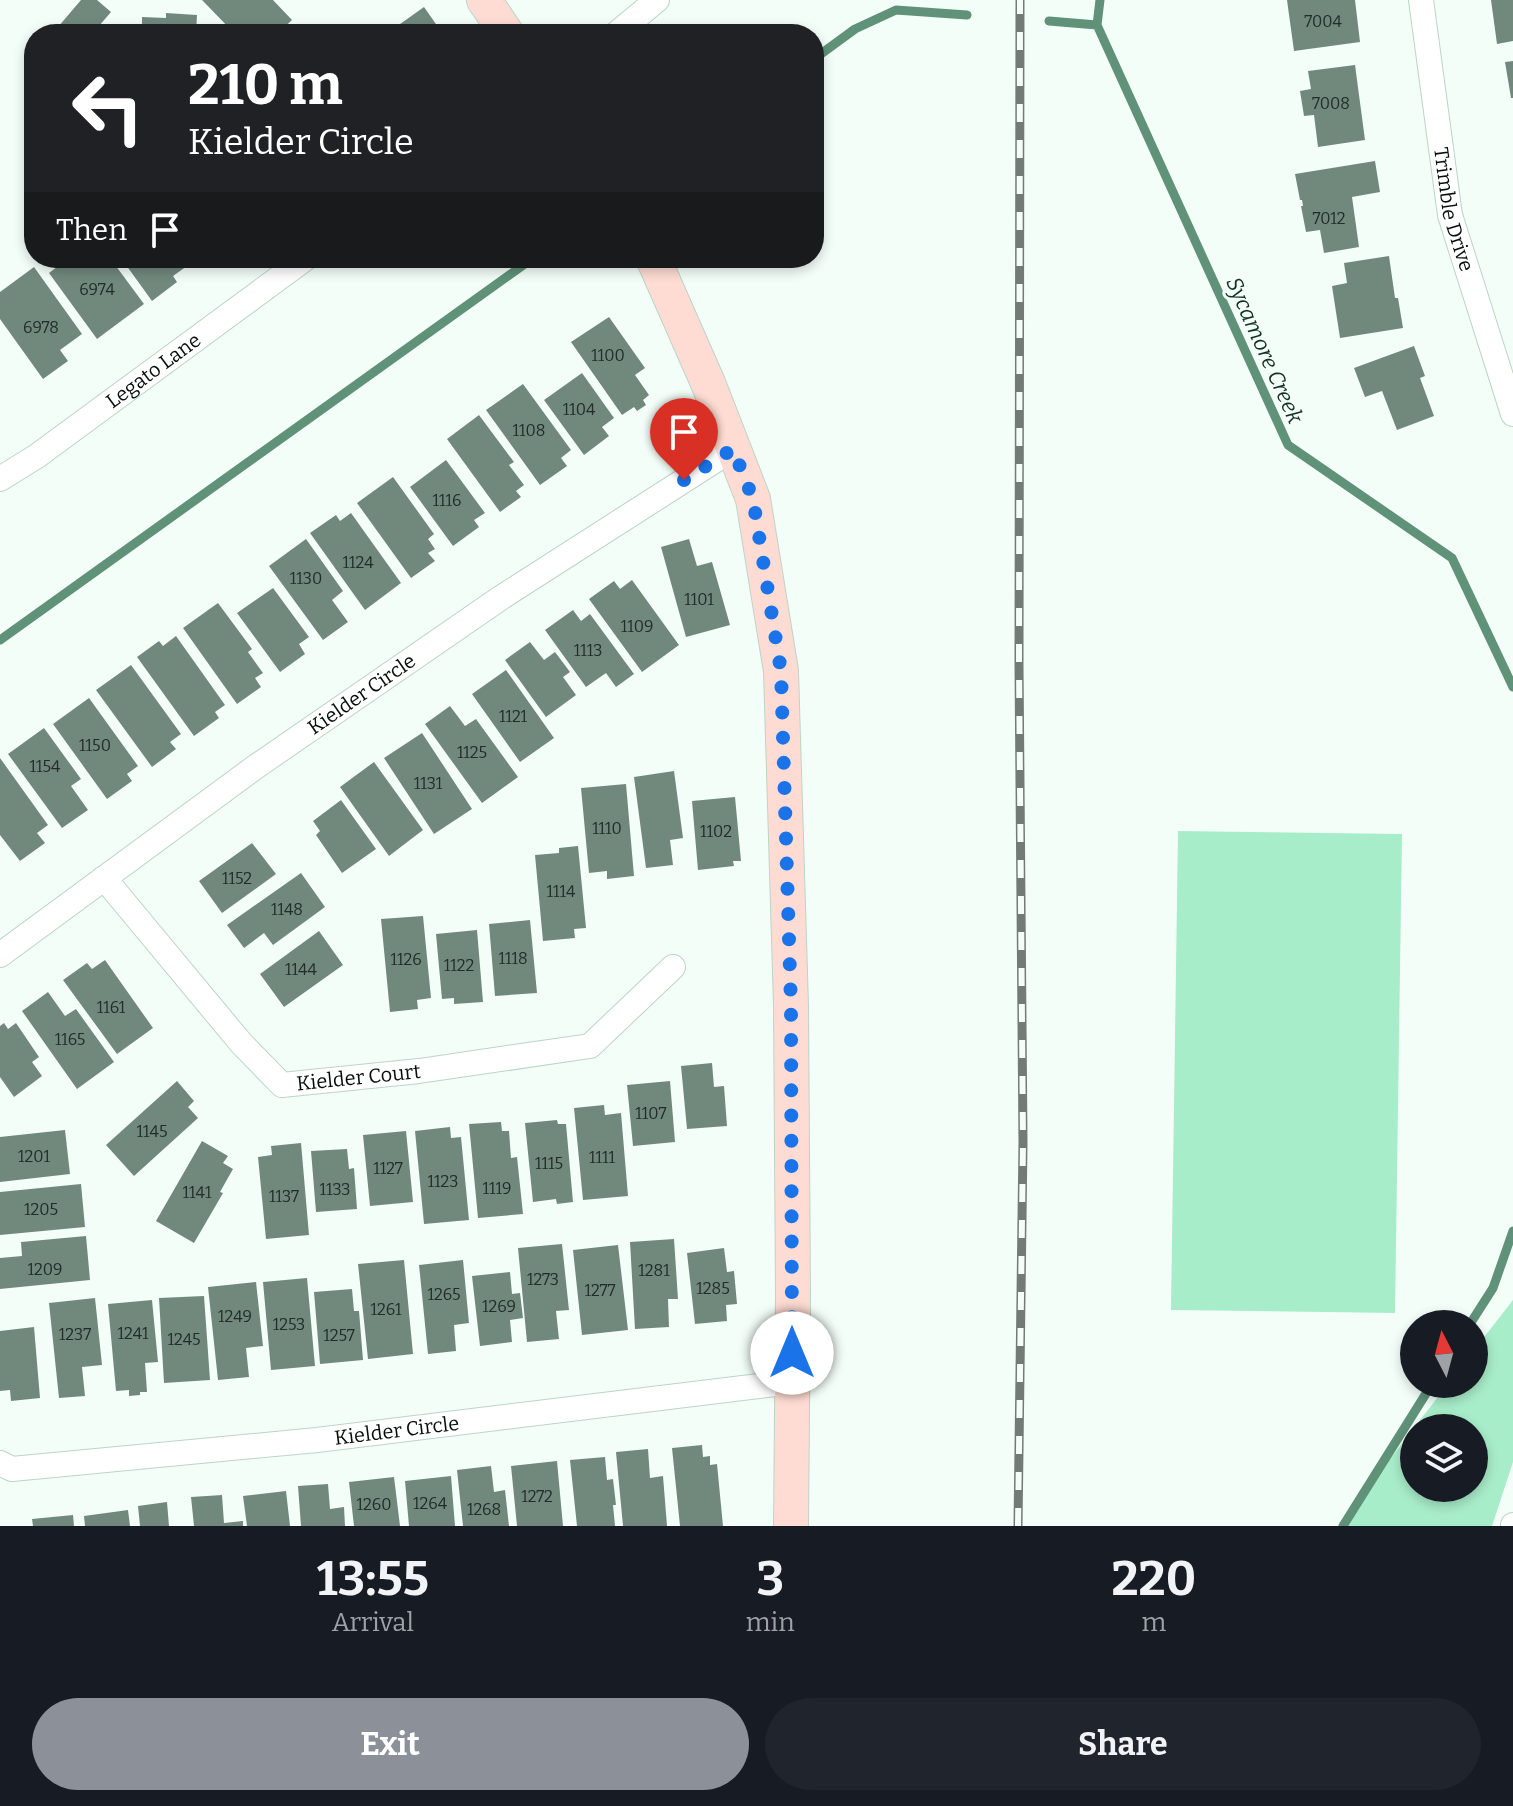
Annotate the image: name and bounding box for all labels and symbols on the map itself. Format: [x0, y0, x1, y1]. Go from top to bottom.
house number: 7004 [1304, 12, 1342, 31]
house number: 7008 [1312, 94, 1350, 113]
street label: Trimble Drive [1429, 146, 1479, 274]
house number: 7012 [1312, 209, 1346, 228]
water label: Sycamore Creek [1220, 273, 1309, 429]
house number: 6974 [79, 280, 116, 299]
house number: 6978 [23, 318, 59, 337]
street label: Legato Lane [101, 328, 205, 413]
house number: 1100 [591, 346, 625, 365]
pin [650, 398, 718, 480]
house number: 1104 [563, 400, 596, 419]
house number: 1108 [513, 421, 545, 440]
house number: 1116 [433, 491, 461, 510]
house number: 1124 [342, 553, 374, 572]
house number: 1130 [290, 569, 322, 588]
house number: 1101 [684, 590, 714, 609]
house number: 1109 [621, 617, 653, 636]
house number: 1113 [574, 641, 602, 660]
street label: Kielder Circle [303, 648, 420, 739]
house number: 1121 [499, 707, 528, 726]
house number: 1150 [79, 736, 111, 755]
house number: 1125 [457, 743, 487, 762]
house number: 1154 [30, 757, 61, 776]
house number: 1131 [414, 774, 443, 793]
house number: 1110 [592, 819, 622, 838]
house number: 1102 [700, 822, 732, 841]
house number: 1152 [222, 869, 252, 888]
house number: 1114 [547, 882, 576, 901]
house number: 1148 [271, 900, 303, 919]
house number: 1118 [498, 949, 528, 968]
house number: 1126 [390, 950, 422, 969]
house number: 1122 [444, 956, 474, 975]
house number: 1144 [285, 960, 318, 979]
house number: 1161 [97, 998, 126, 1017]
house number: 1165 [55, 1030, 85, 1049]
street label: Kielder Court [295, 1059, 422, 1095]
house number: 1107 [635, 1104, 667, 1123]
house number: 1145 [137, 1122, 167, 1141]
house number: 1201 [18, 1147, 50, 1166]
house number: 1111 [589, 1148, 615, 1167]
house number: 1115 [535, 1154, 563, 1173]
house number: 1127 [373, 1159, 403, 1178]
house number: 1123 [428, 1172, 458, 1191]
house number: 1119 [483, 1179, 511, 1198]
house number: 1133 [320, 1180, 350, 1199]
house number: 1141 [183, 1183, 212, 1202]
house number: 1137 [269, 1187, 299, 1206]
house number: 1205 [24, 1200, 58, 1219]
house number: 1209 [28, 1260, 62, 1279]
house number: 1281 [638, 1261, 670, 1280]
house number: 1273 [527, 1270, 559, 1289]
house number: 1285 [696, 1279, 730, 1298]
house number: 1277 [584, 1281, 616, 1300]
house number: 1265 [428, 1285, 460, 1304]
house number: 1269 [482, 1297, 516, 1316]
house number: 1261 [371, 1300, 402, 1319]
house number: 1249 [218, 1307, 252, 1326]
north arrow [1400, 1310, 1488, 1398]
position arrow [750, 1311, 834, 1395]
house number: 1253 [273, 1315, 305, 1334]
house number: 1241 [117, 1324, 149, 1343]
house number: 1237 [59, 1325, 91, 1344]
house number: 1257 [323, 1326, 355, 1345]
house number: 1245 [167, 1330, 201, 1349]
street label: Kielder Circle [333, 1411, 460, 1450]
house number: 1272 [521, 1487, 553, 1506]
house number: 1264 [413, 1494, 448, 1513]
house number: 1260 [357, 1495, 391, 1514]
house number: 1268 [467, 1500, 501, 1519]

